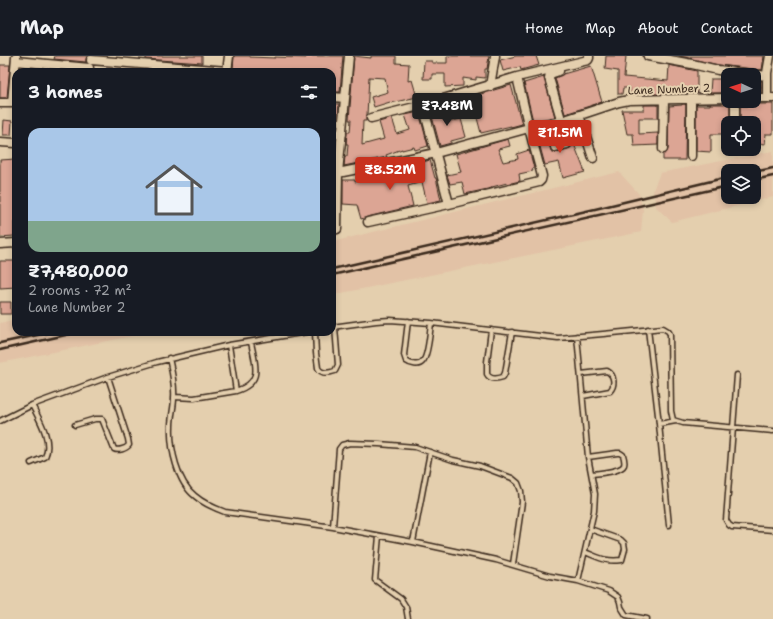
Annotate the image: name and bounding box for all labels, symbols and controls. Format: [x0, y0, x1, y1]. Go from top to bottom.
text: Map [20, 15, 64, 40]
text: Home [525, 19, 564, 37]
text: Map [586, 19, 616, 37]
text: About [638, 19, 679, 37]
text: Contact [701, 19, 753, 37]
north arrow [721, 68, 761, 108]
map controls [721, 68, 761, 204]
text: 3 homes [28, 81, 103, 103]
icon: filters [298, 81, 320, 103]
street label: Lane Number 2 [627, 81, 711, 98]
pin: ₹7.48M [414, 93, 480, 127]
text: ₹7.48M [421, 97, 473, 114]
button: locate [721, 116, 761, 156]
pin: ₹11.5M [527, 120, 593, 154]
text: ₹11.5M [537, 124, 583, 141]
icon: home [138, 154, 210, 226]
pin: ₹8.52M [357, 157, 423, 191]
text: ₹8.52M [364, 161, 416, 178]
button: layers [721, 164, 761, 204]
text: ₹7,480,000 [28, 260, 128, 282]
text: 2 rooms · 72 m² [28, 282, 132, 299]
text: Lane Number 2 [28, 299, 126, 316]

